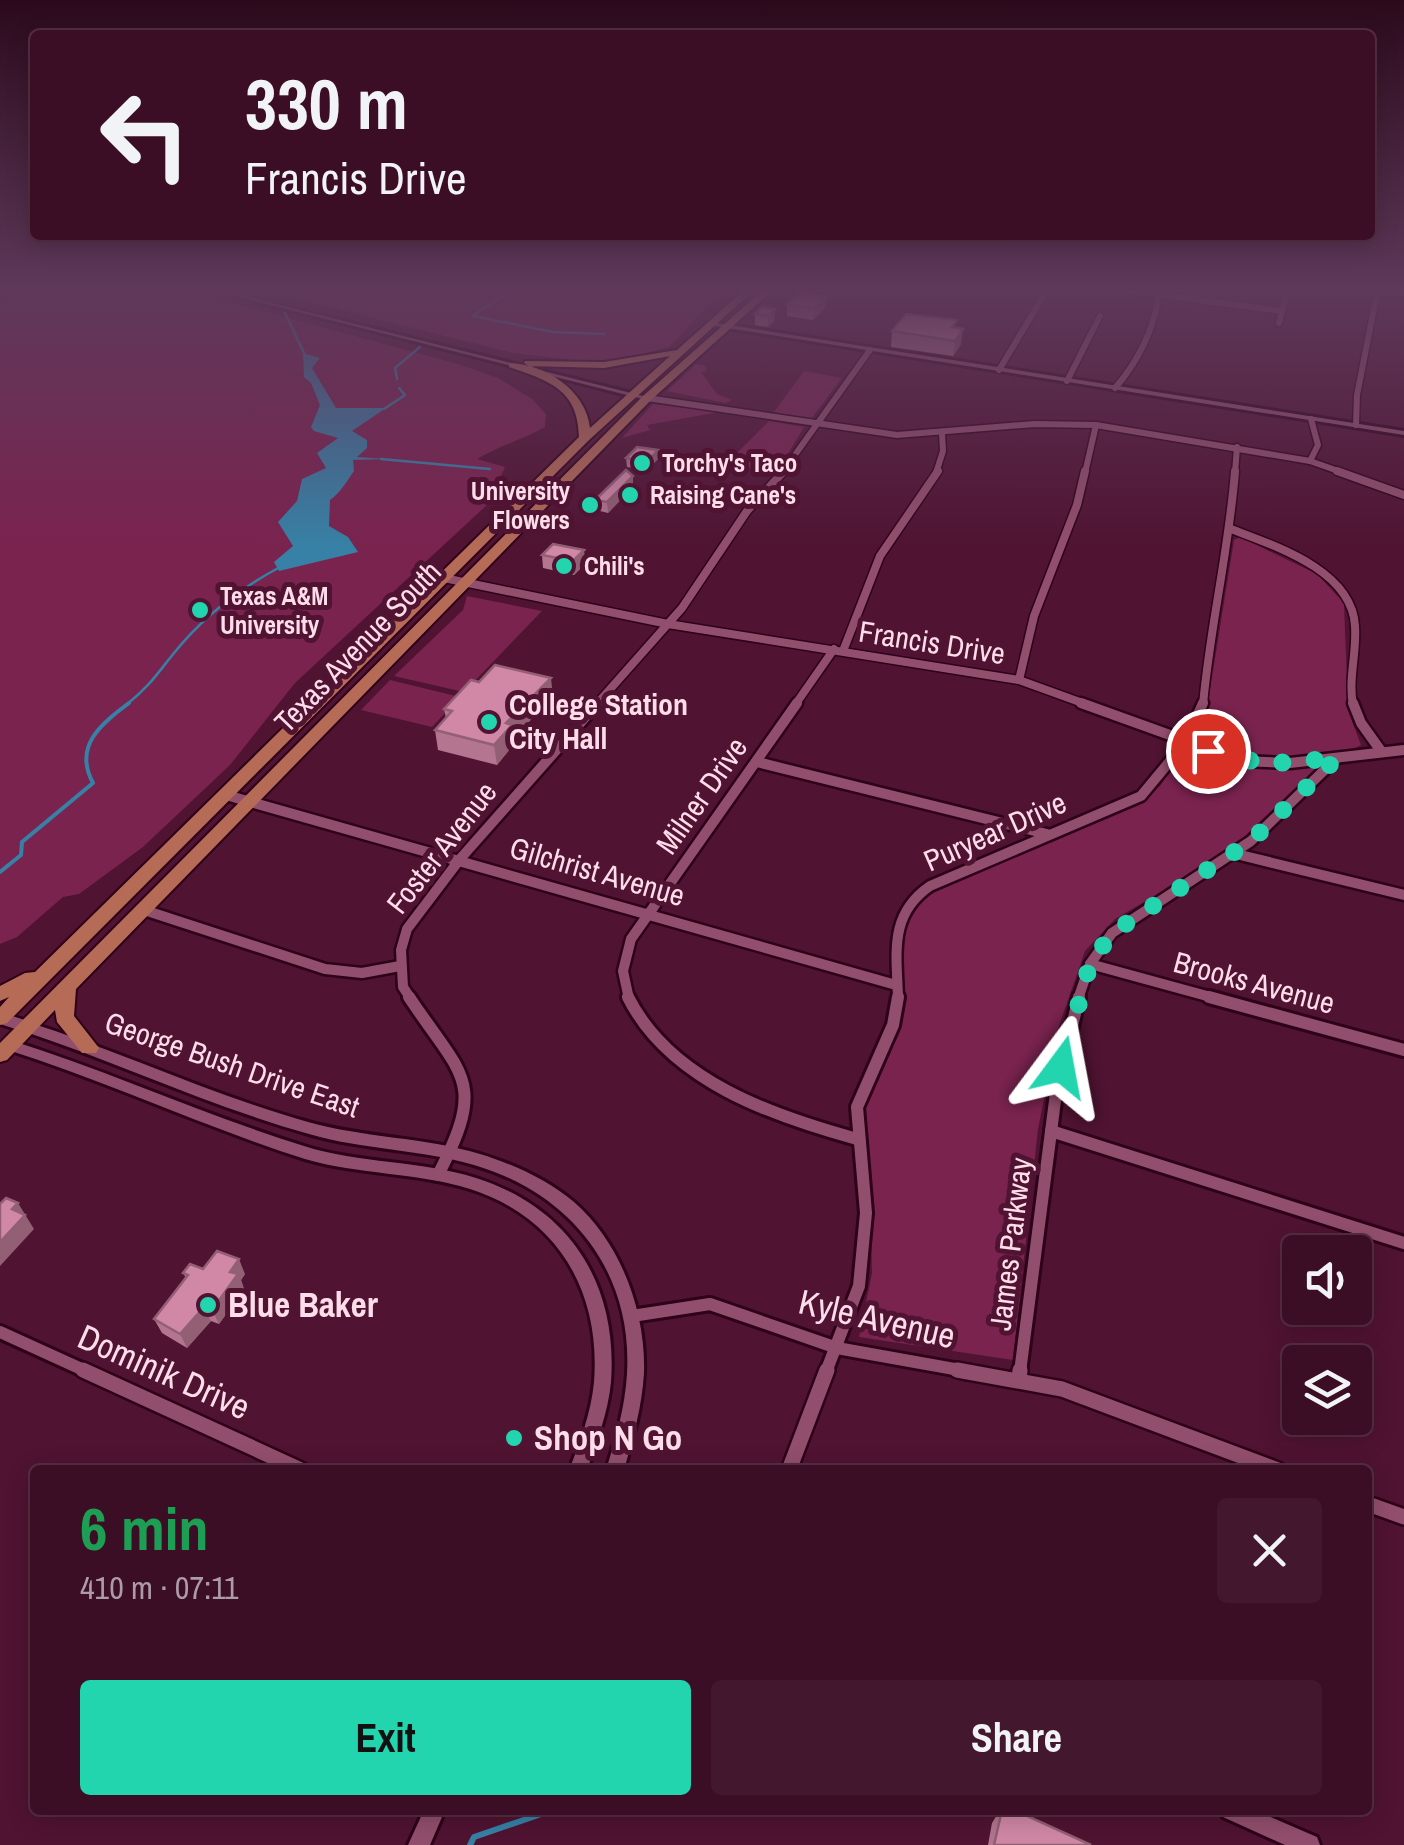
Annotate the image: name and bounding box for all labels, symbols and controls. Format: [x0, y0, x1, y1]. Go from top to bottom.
text: 330 m [245, 57, 408, 151]
icon: left [80, 70, 210, 200]
text: Francis Drive [245, 147, 466, 208]
place label: Torchy's Taco [662, 446, 797, 480]
marker: Torchy's Taco [631, 452, 653, 474]
place label: University Flowers [471, 474, 571, 537]
place label: Raising Cane's [650, 478, 796, 512]
marker: Raising Cane's [619, 484, 641, 506]
marker: University Flowers [579, 494, 601, 516]
place label: Chili's [584, 549, 645, 583]
street label: Texas Avenue South [265, 552, 449, 741]
marker: Chili's [553, 555, 575, 577]
place label: Texas A&M University [220, 579, 328, 642]
marker: Texas A&M University [189, 599, 211, 621]
street label: Francis Drive [856, 611, 1008, 673]
place label: College Station City Hall [509, 684, 688, 758]
pin [1166, 709, 1251, 794]
marker: College Station City Hall [478, 711, 500, 733]
icon: arrive [1181, 724, 1236, 779]
street label: Milner Drive [646, 729, 756, 862]
street label: Foster Avenue [377, 773, 505, 922]
street label: Puryear Drive [917, 782, 1072, 880]
street label: Gilchrist Avenue [505, 827, 689, 915]
street label: Brooks Avenue [1169, 941, 1339, 1023]
street label: George Bush Drive East [100, 1002, 365, 1126]
position arrow [1009, 1015, 1113, 1119]
street label: James Parkway [980, 1155, 1041, 1332]
map controls [1282, 1235, 1372, 1435]
button: sound [1282, 1235, 1372, 1325]
street label: Kyle Avenue [794, 1278, 960, 1359]
place label: Blue Baker [228, 1281, 379, 1328]
marker: Blue Baker [197, 1294, 219, 1316]
street label: Dominik Drive [71, 1313, 258, 1430]
button: layers [1282, 1345, 1372, 1435]
place label: Shop N Go [534, 1414, 682, 1461]
marker: Shop N Go [503, 1427, 525, 1449]
text: 6 min [80, 1488, 209, 1569]
button: close [1217, 1498, 1322, 1603]
text: 410 m · 07:11 [80, 1566, 239, 1609]
button: Exit [80, 1680, 691, 1795]
button: Share [711, 1680, 1322, 1795]

